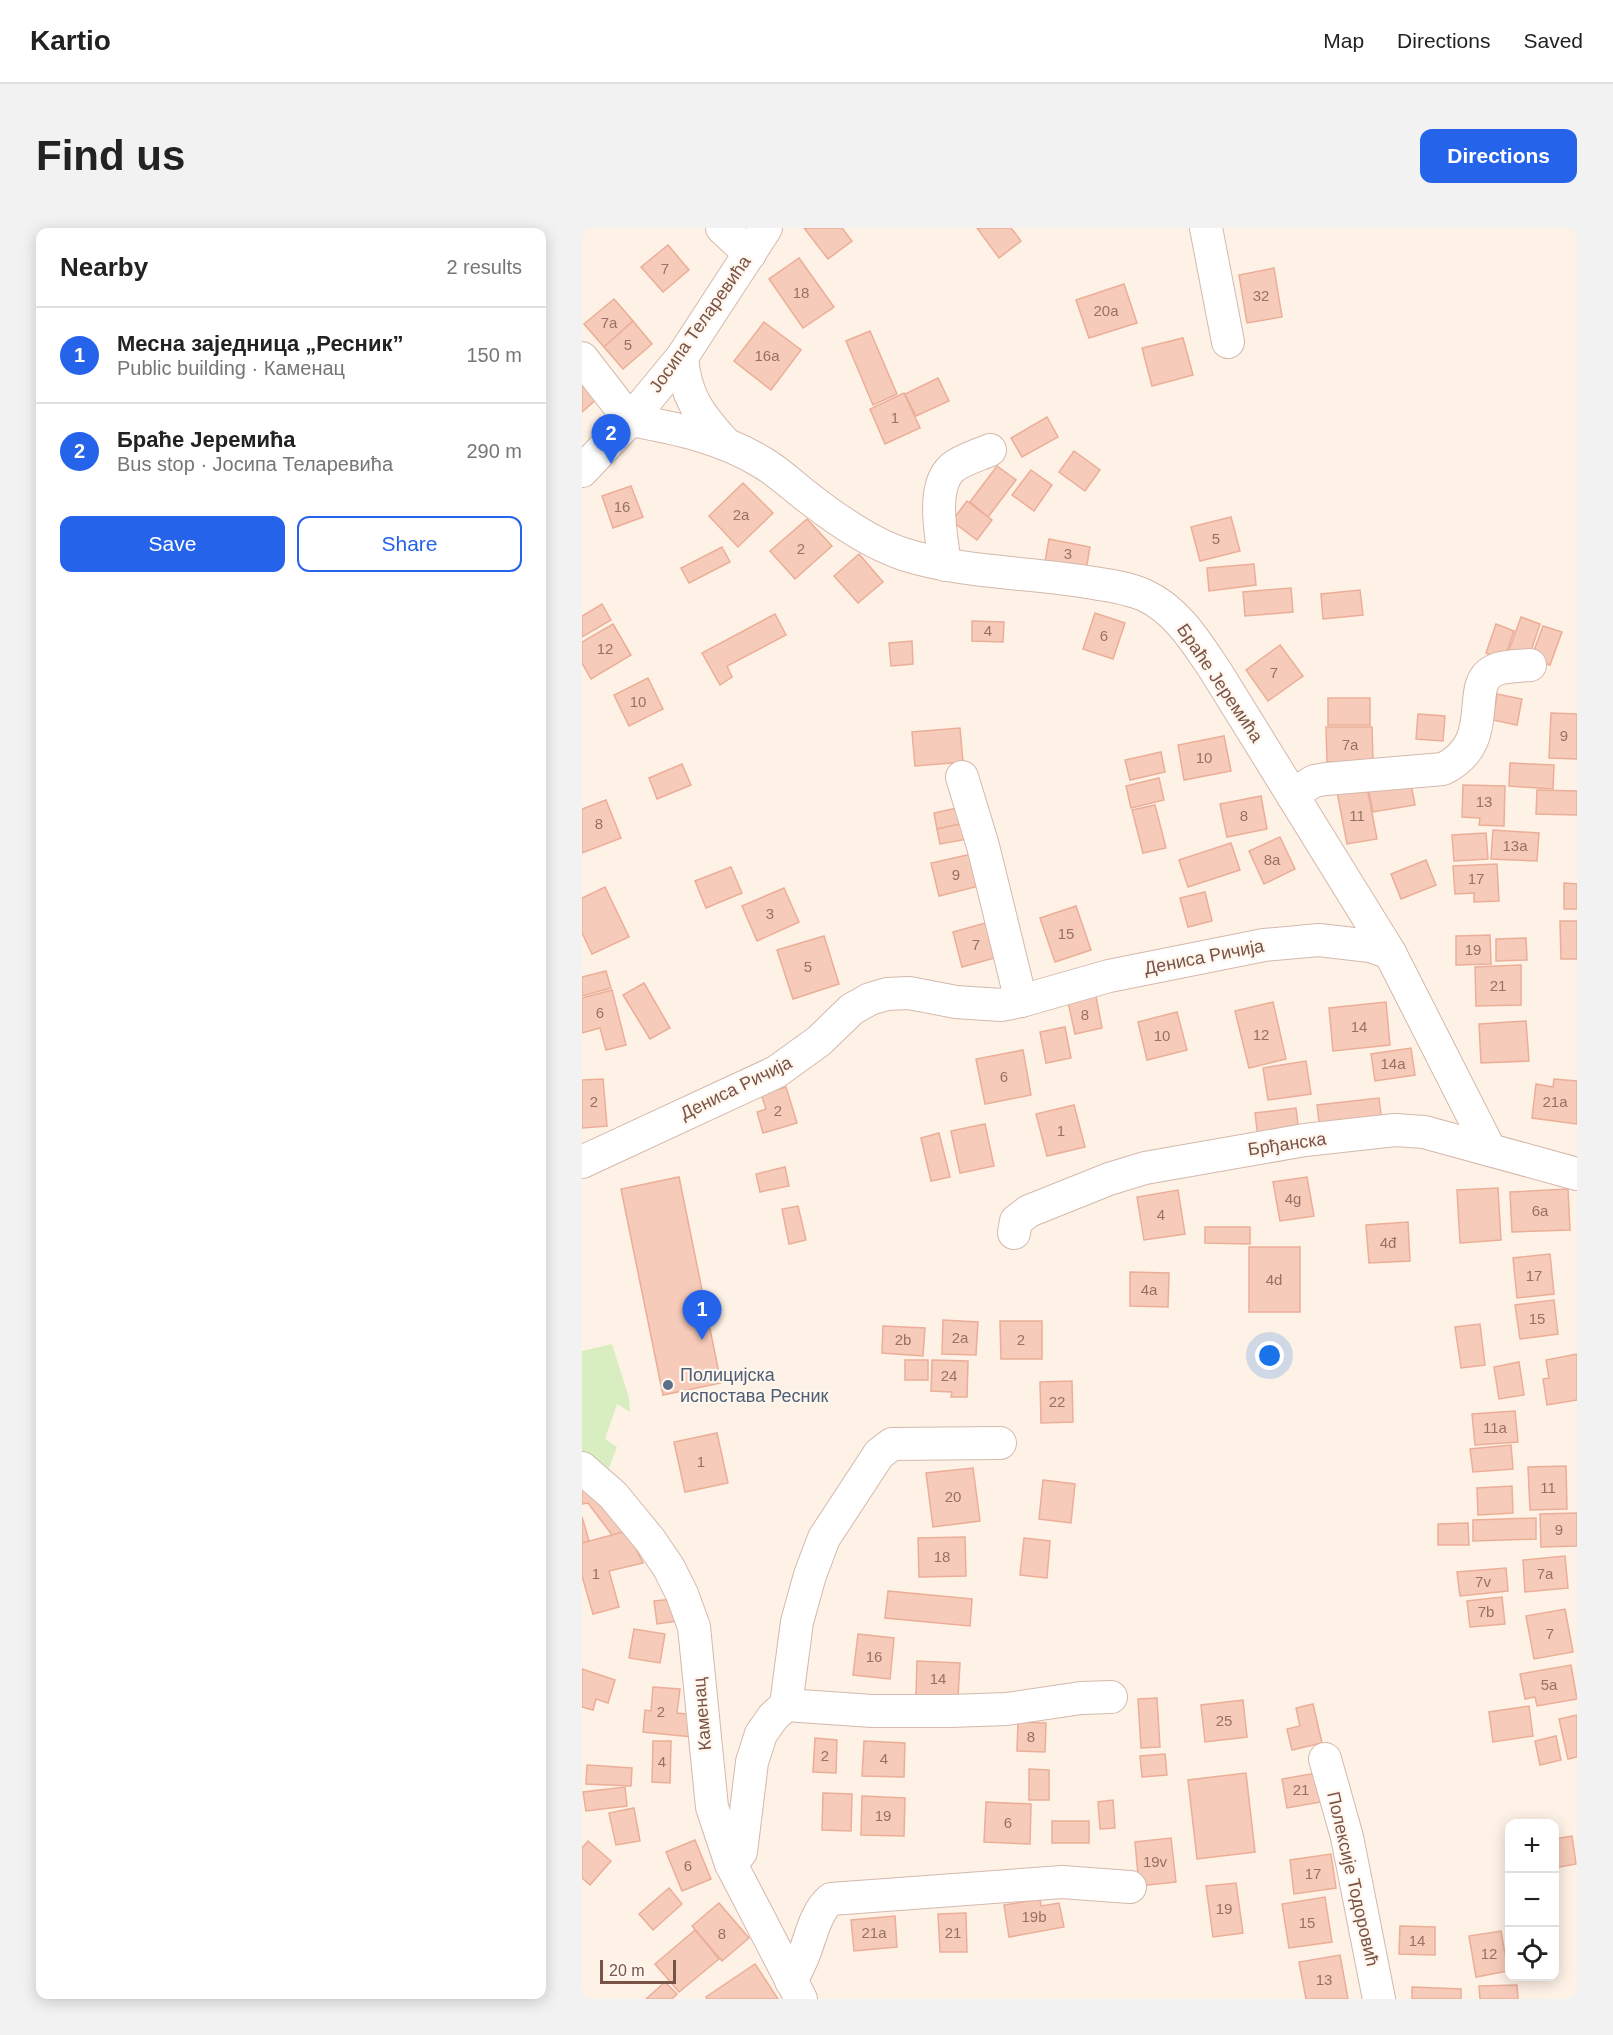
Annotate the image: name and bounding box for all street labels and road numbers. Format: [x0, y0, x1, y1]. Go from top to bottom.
street label: Јосипа Теларевића [645, 251, 755, 396]
street label: Браће Јеремића [1173, 620, 1268, 747]
street label: Дениса Ричија [1142, 935, 1267, 978]
street label: Дениса Ричија [677, 1052, 796, 1124]
street label: Брђанска [1246, 1128, 1329, 1159]
street label: Каменац [689, 1677, 715, 1751]
street label: Полексије Тодоровић [1323, 1790, 1383, 1968]

